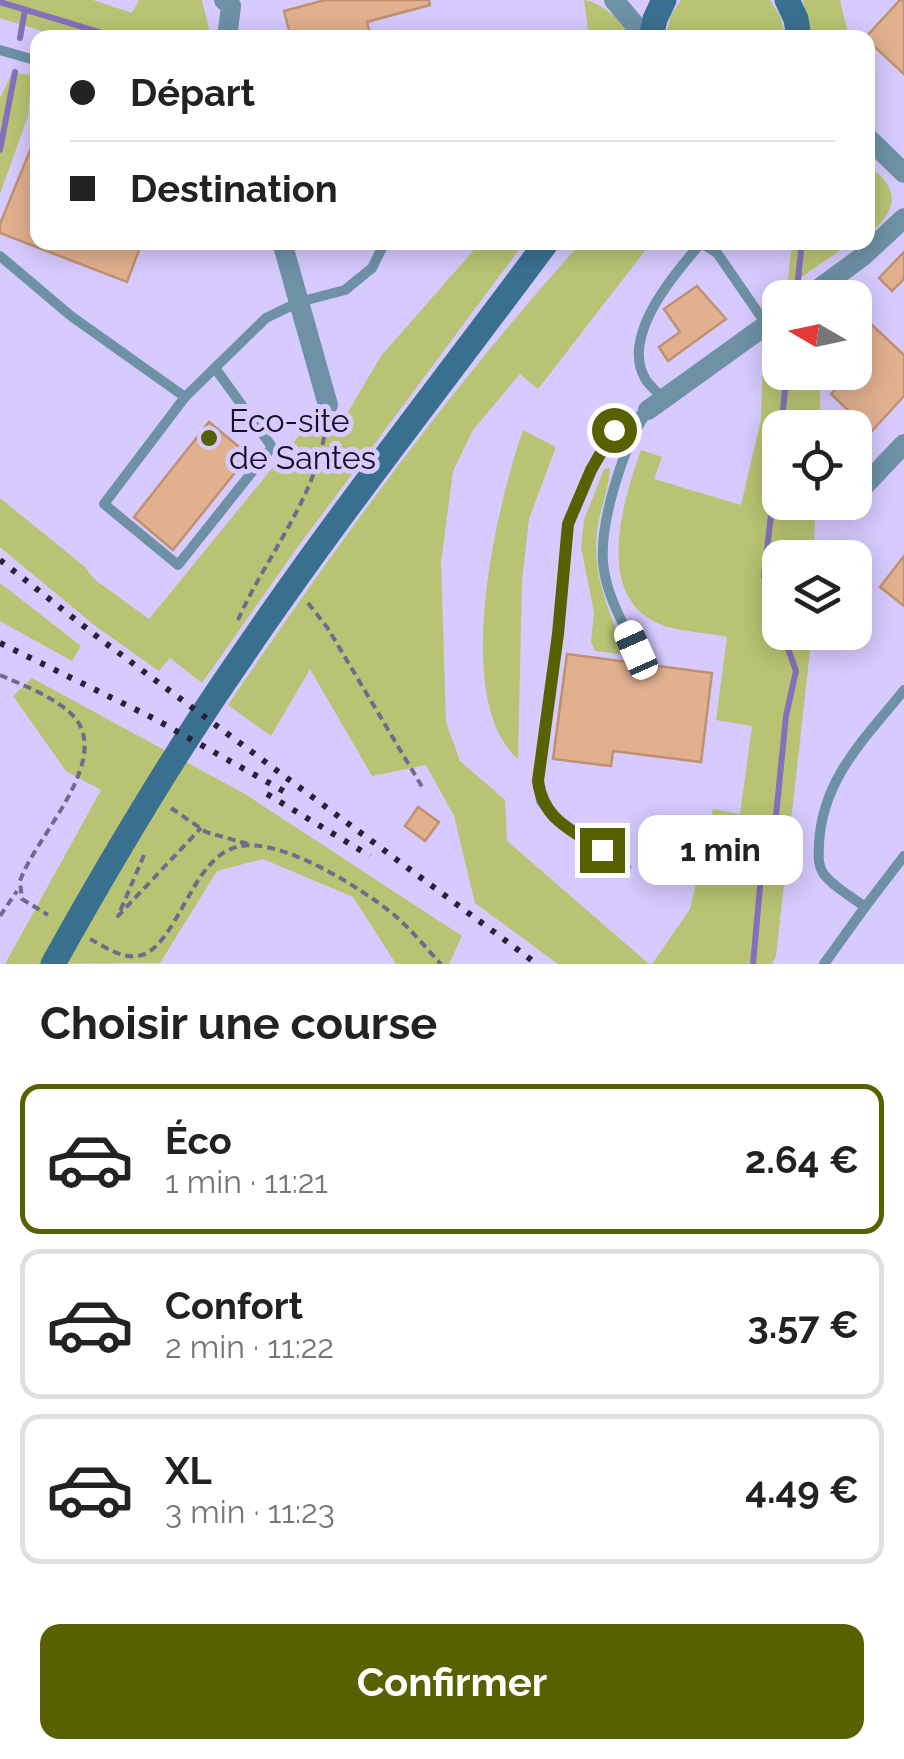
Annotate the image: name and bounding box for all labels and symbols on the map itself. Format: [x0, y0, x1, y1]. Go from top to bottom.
north arrow [762, 280, 872, 390]
place label: Eco-site de Santes [229, 402, 376, 476]
route start [592, 408, 637, 453]
marker: Eco-site de Santes [198, 427, 220, 449]
car [610, 616, 662, 684]
callout: 1 min [637, 815, 802, 885]
route end [580, 828, 625, 873]

